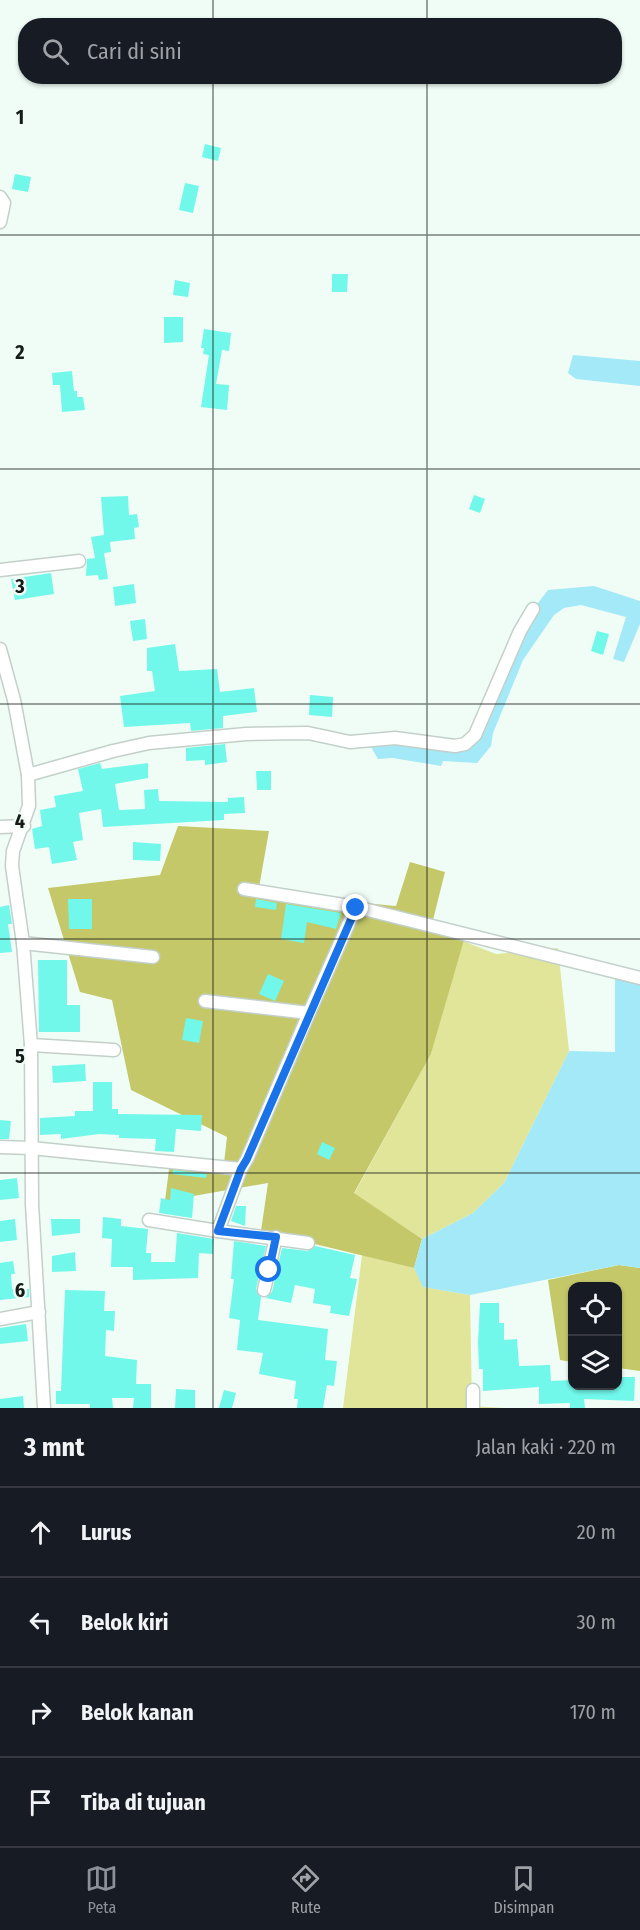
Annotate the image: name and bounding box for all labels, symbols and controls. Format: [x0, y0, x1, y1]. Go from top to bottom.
search box [18, 18, 622, 84]
icon: search [39, 35, 72, 68]
text: Cari di sini [87, 38, 182, 65]
text: 1 [16, 105, 24, 129]
text: 2 [14, 340, 25, 364]
text: 3 [14, 574, 25, 598]
text: 4 [15, 809, 25, 833]
route end [342, 894, 368, 920]
text: 5 [15, 1044, 25, 1068]
route start [255, 1256, 281, 1282]
text: 6 [15, 1278, 25, 1302]
map controls [568, 1282, 622, 1390]
button: locate [568, 1282, 622, 1336]
button: layers [568, 1336, 622, 1390]
text: 3 mnt [24, 1432, 84, 1463]
text: Jalan kaki · 220 m [476, 1435, 616, 1459]
icon: ahead [24, 1516, 57, 1549]
text: Lurus [81, 1519, 131, 1546]
text: 20 m [577, 1520, 616, 1544]
icon: left [24, 1606, 57, 1639]
text: Belok kiri [81, 1609, 169, 1636]
text: 30 m [576, 1610, 616, 1634]
icon: right [24, 1696, 57, 1729]
text: Belok kanan [81, 1699, 194, 1726]
text: 170 m [570, 1700, 616, 1724]
icon: arrive [24, 1786, 57, 1819]
text: Tiba di tujuan [81, 1789, 206, 1816]
tab: Peta [85, 1862, 118, 1917]
tab: Rute [289, 1862, 322, 1917]
tab: Disimpan [493, 1862, 555, 1917]

